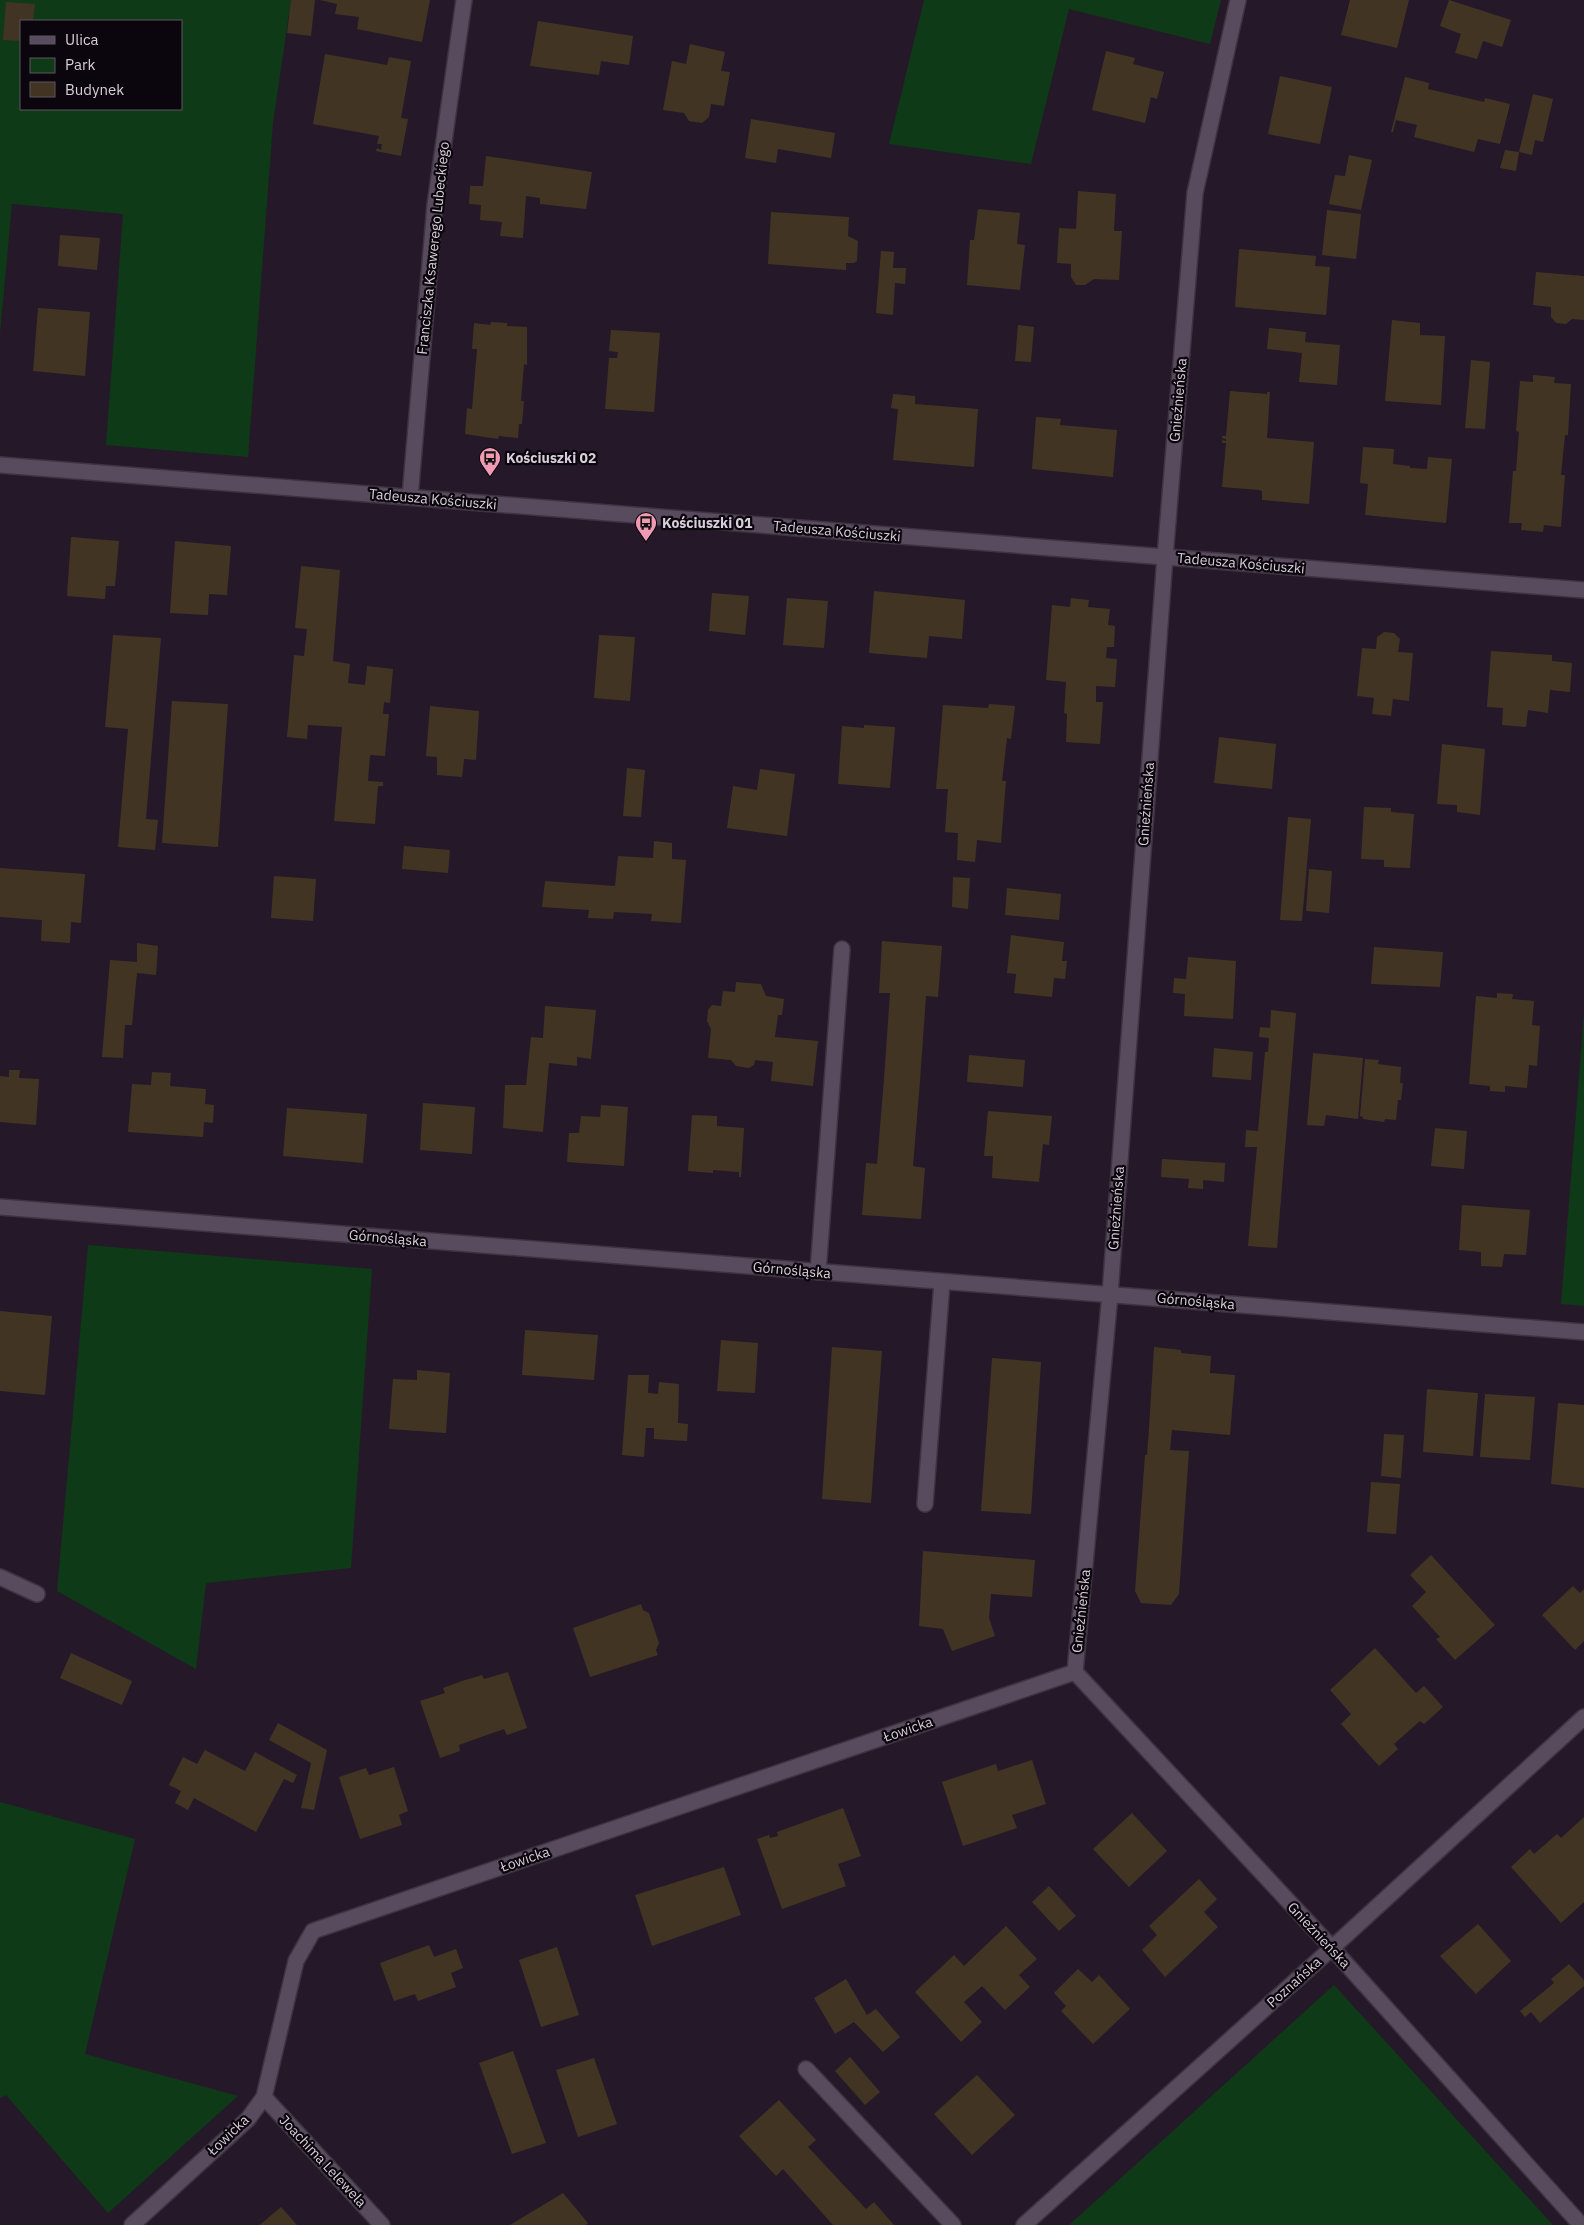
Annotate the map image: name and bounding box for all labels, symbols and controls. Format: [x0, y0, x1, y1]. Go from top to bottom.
legend [20, 20, 182, 110]
text: Ulica [65, 30, 99, 49]
text: Park [65, 55, 95, 74]
text: Budynek [65, 80, 124, 99]
street label: Franciszka Ksawerego Lubeckiego [413, 141, 453, 355]
street label: Gnieźnieńska [1165, 357, 1191, 443]
bus stop icon: Kościuszki 02 [478, 446, 502, 477]
place label: Kościuszki 02 [506, 449, 596, 467]
street label: Tadeusza Kościuszki [368, 484, 498, 514]
bus stop icon: Kościuszki 01 [634, 511, 658, 542]
place label: Kościuszki 01 [662, 514, 753, 532]
street label: Tadeusza Kościuszki [772, 516, 902, 546]
street label: Tadeusza Kościuszki [1176, 548, 1306, 578]
street label: Gnieźnieńska [1134, 761, 1158, 847]
street label: Gnieźnieńska [1104, 1165, 1128, 1251]
street label: Górnośląska [348, 1226, 428, 1250]
street label: Górnośląska [752, 1258, 832, 1282]
street label: Górnośląska [1156, 1289, 1236, 1313]
street label: Gnieźnieńska [1068, 1568, 1094, 1654]
street label: Łowicka [880, 1712, 935, 1746]
street label: Łowicka [497, 1842, 552, 1876]
street label: Gnieźnieńska [1284, 1898, 1355, 1972]
street label: Poznańska [1263, 1952, 1325, 2011]
street label: Łowicka [203, 2111, 253, 2160]
street label: Joachima Lelewela [276, 2111, 371, 2211]

